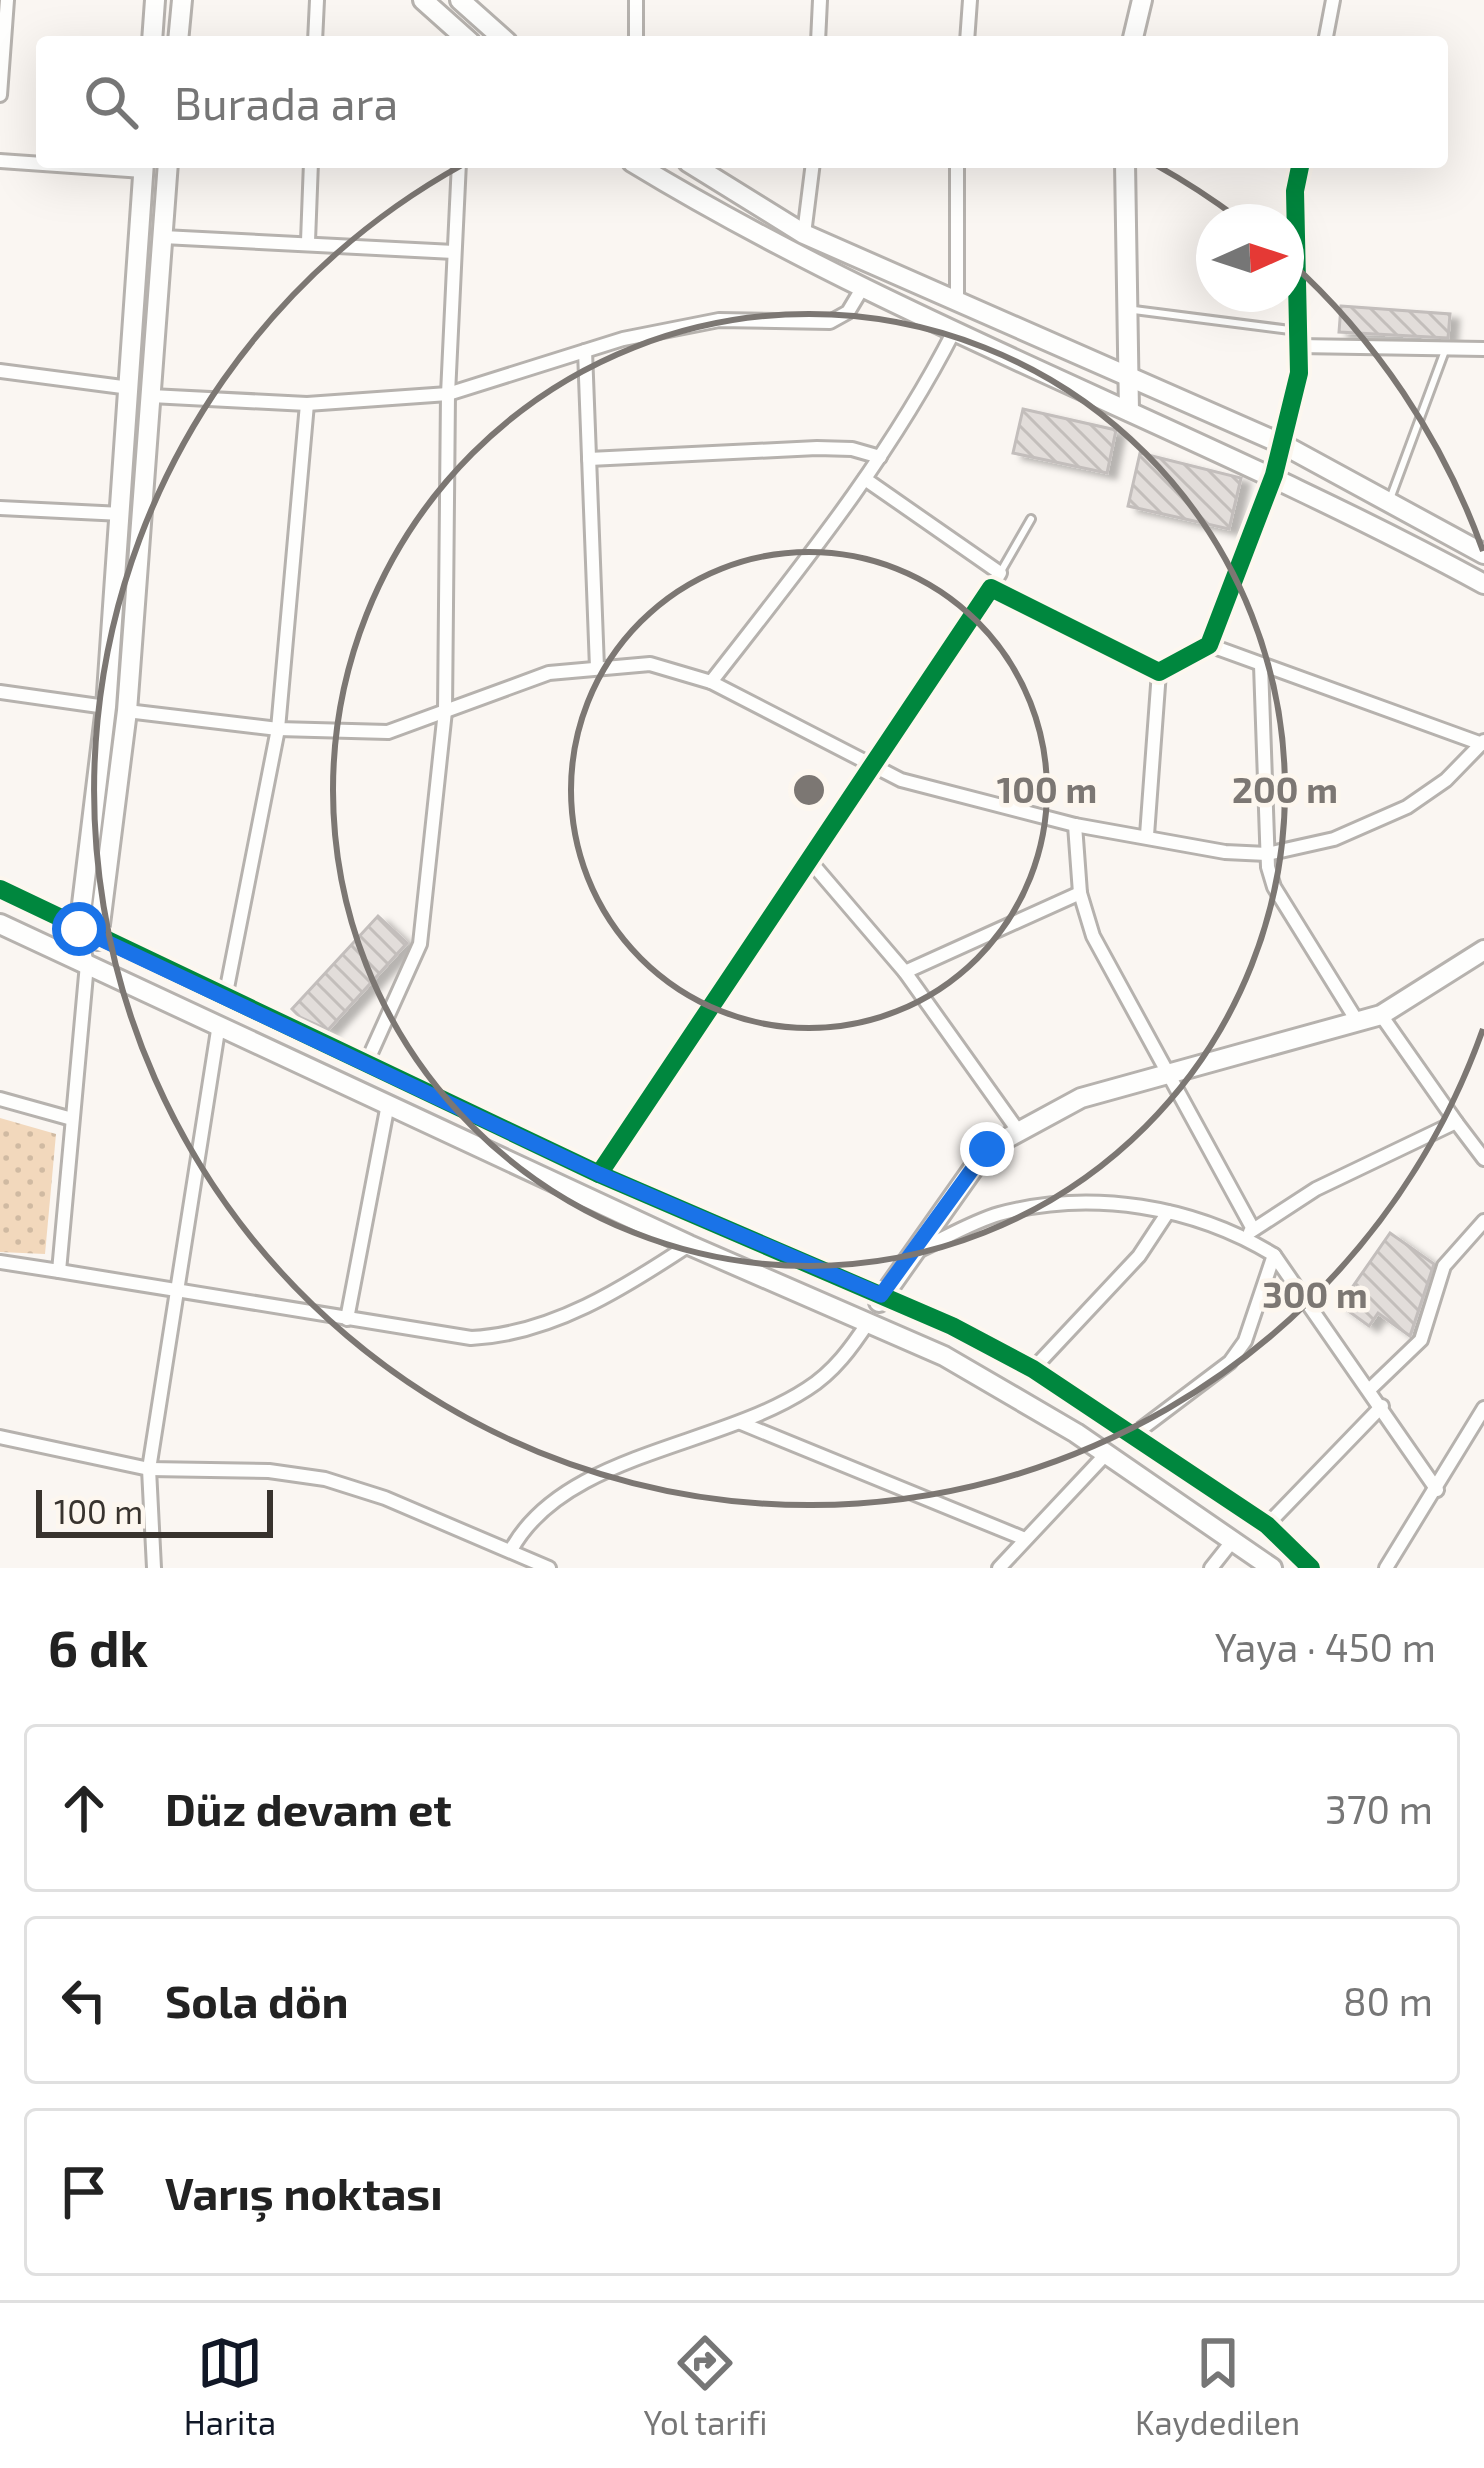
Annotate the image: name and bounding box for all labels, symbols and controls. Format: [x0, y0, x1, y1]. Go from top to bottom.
search box [36, 36, 1448, 168]
icon: search [78, 69, 144, 135]
text: Burada ara [174, 75, 398, 129]
north arrow [1196, 204, 1304, 312]
text: 100 m [997, 767, 1097, 810]
text: 200 m [1232, 767, 1338, 810]
centre of rings [788, 769, 830, 811]
route start [52, 902, 106, 956]
route end [960, 1122, 1014, 1176]
text: 300 m [1262, 1272, 1368, 1315]
scale bar [36, 1484, 273, 1537]
text: 100 m [54, 1491, 143, 1531]
text: 6 dk [48, 1616, 148, 1677]
text: Yaya · 450 m [1215, 1623, 1436, 1670]
icon: ahead [51, 1775, 117, 1841]
text: Düz devam et [165, 1781, 452, 1835]
text: 370 m [1325, 1785, 1433, 1832]
icon: left [51, 1967, 117, 2033]
text: Sola dön [165, 1973, 349, 2027]
text: 80 m [1343, 1977, 1433, 2024]
icon: arrive [51, 2159, 117, 2225]
text: Varış noktası [165, 2165, 443, 2219]
tab: Harita [184, 2330, 276, 2442]
tab: Yol tarifi [643, 2330, 767, 2442]
tab: Kaydedilen [1135, 2330, 1300, 2442]

